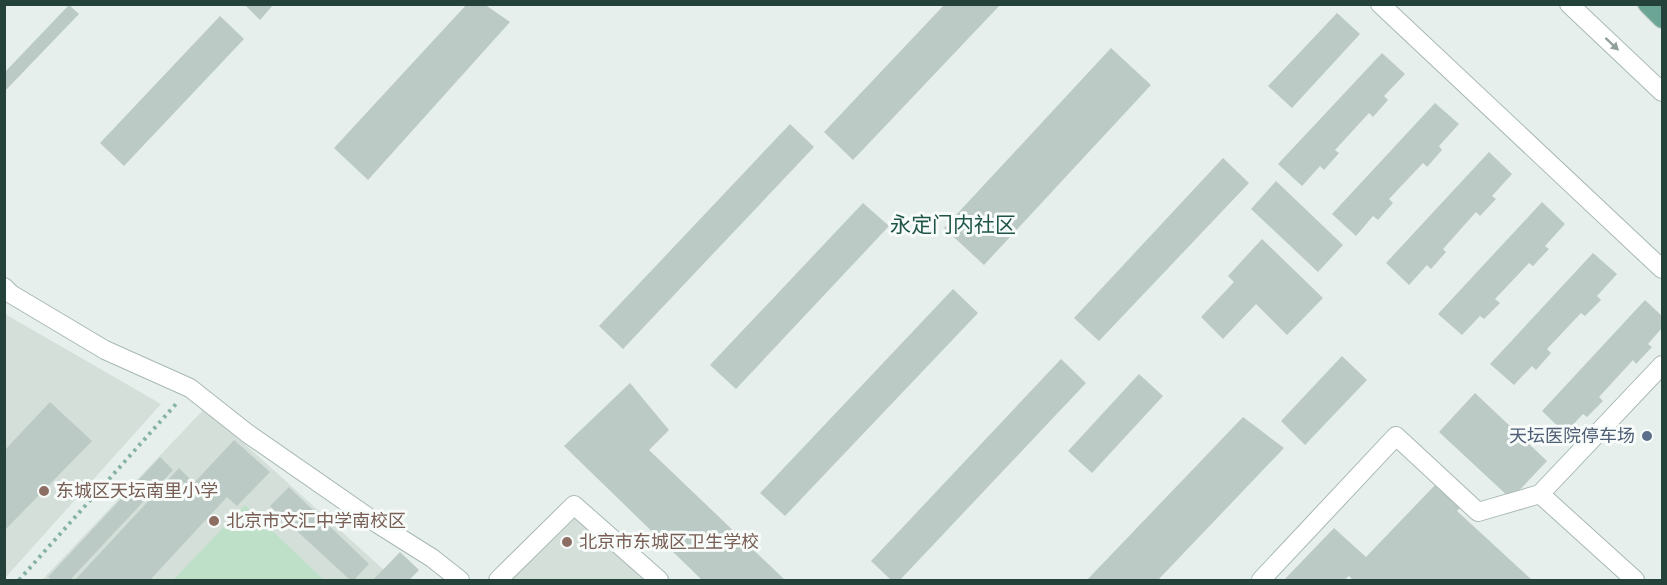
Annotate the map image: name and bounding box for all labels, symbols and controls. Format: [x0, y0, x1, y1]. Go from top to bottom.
one-way arrow [1604, 37, 1619, 51]
district label: 永定门内社区 [890, 211, 1016, 238]
place label: 天坛医院停车场 [1509, 424, 1635, 447]
marker: 天坛医院停车场 [1640, 429, 1654, 443]
place label: 东城区天坛南里小学 [56, 479, 218, 502]
marker: 东城区天坛南里小学 [37, 484, 51, 498]
place label: 北京市文汇中学南校区 [226, 509, 406, 532]
marker: 北京市文汇中学南校区 [207, 514, 221, 528]
place label: 北京市东城区卫生学校 [579, 530, 759, 553]
marker: 北京市东城区卫生学校 [560, 535, 574, 549]

